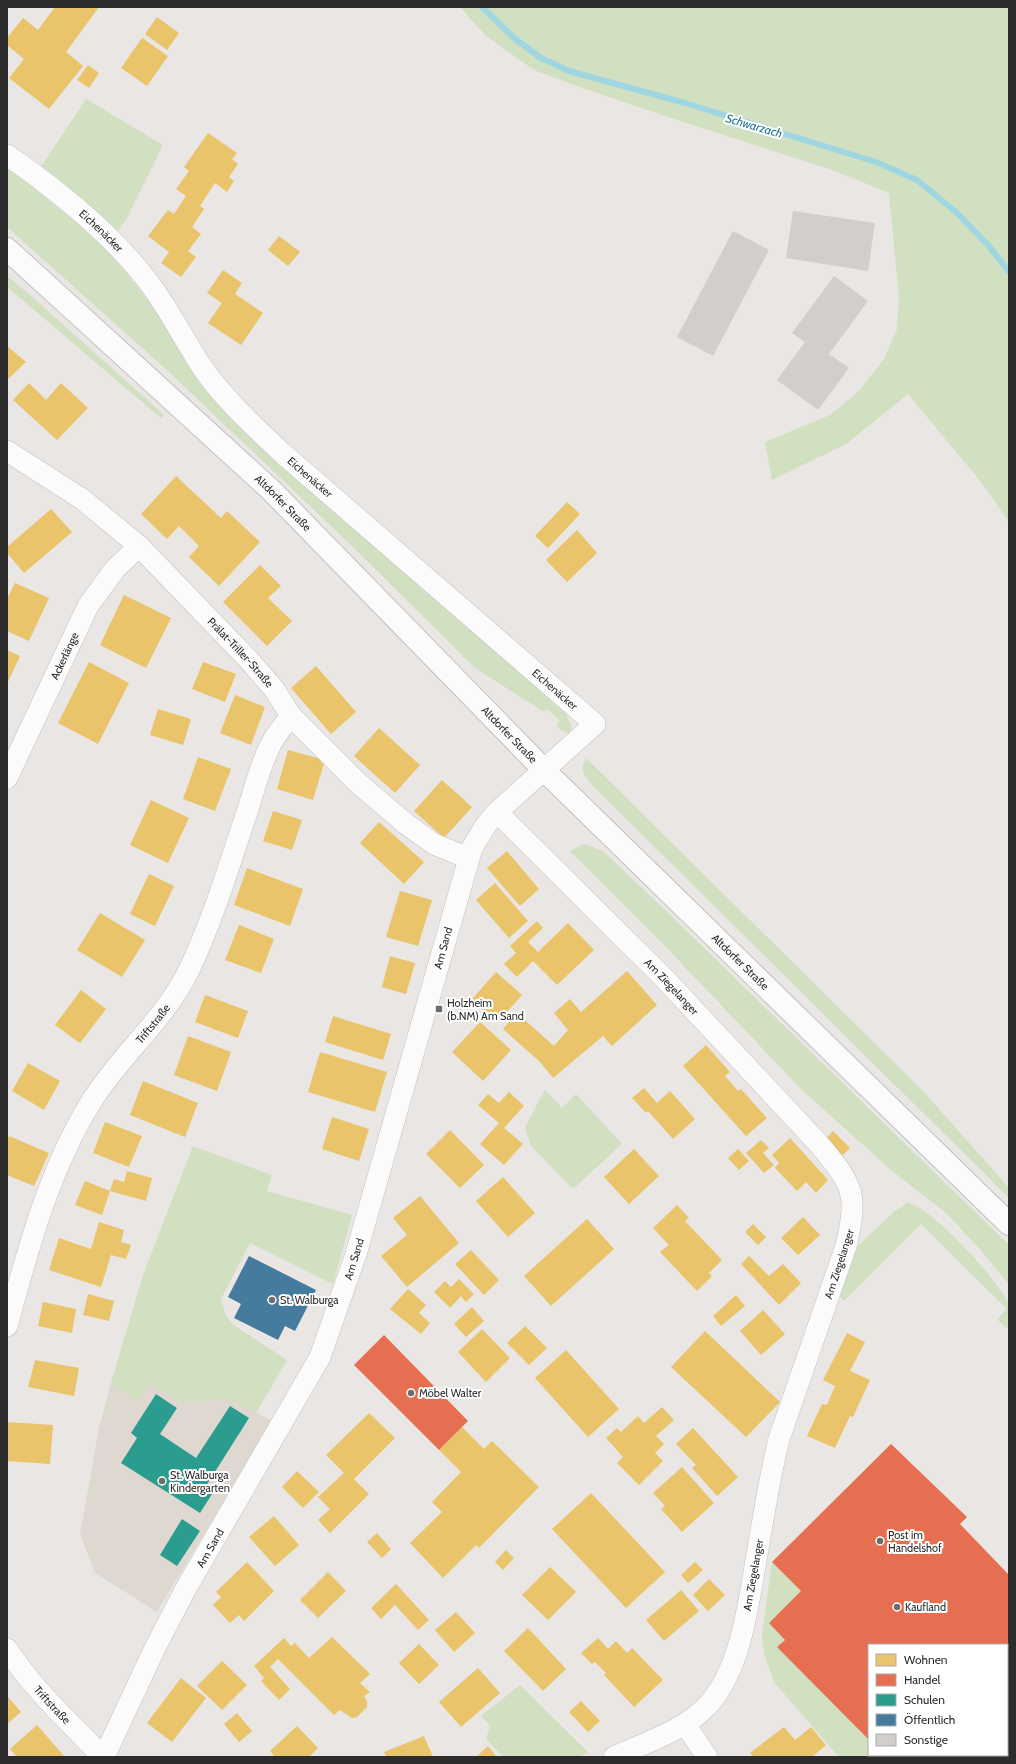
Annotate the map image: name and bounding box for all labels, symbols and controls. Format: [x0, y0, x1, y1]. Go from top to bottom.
water label: Schwarzach [724, 110, 784, 141]
street label: Eichenäcker [76, 206, 127, 255]
street label: Eichenäcker [284, 454, 336, 501]
street label: Altdorfer Straße [252, 472, 314, 534]
street label: Prälat-Triller-Straße [205, 614, 277, 691]
street label: Ackerlänge [47, 630, 82, 682]
street label: Eichenäcker [529, 666, 581, 713]
street label: Altdorfer Straße [478, 703, 541, 766]
street label: Am Sand [431, 925, 455, 971]
street label: Altdorfer Straße [709, 931, 772, 993]
street label: Am Ziegelanger [641, 956, 702, 1018]
place label: Holzheim (b.NM) Am Sand [447, 996, 524, 1023]
street label: Triftstraße [133, 1001, 173, 1046]
marker: Holzheim (b.NM) Am Sand [434, 1004, 444, 1014]
street label: Am Ziegelanger [821, 1227, 857, 1301]
street label: Am Sand [341, 1236, 367, 1282]
place label: St. Walburga [280, 1293, 339, 1307]
marker: St. Walburga [267, 1295, 277, 1305]
place label: Möbel Walter [419, 1386, 482, 1400]
marker: Möbel Walter [406, 1388, 416, 1398]
place label: St. Walburga Kindergarten [170, 1468, 230, 1495]
marker: St. Walburga Kindergarten [157, 1476, 167, 1486]
street label: Am Sand [193, 1526, 227, 1570]
place label: Post im Handelshof [888, 1528, 942, 1555]
marker: Post im Handelshof [875, 1536, 885, 1546]
street label: Am Ziegelanger [740, 1538, 766, 1612]
place label: Kaufland [905, 1600, 946, 1614]
marker: Kaufland [892, 1602, 902, 1612]
legend [868, 1644, 1008, 1756]
text: Wohnen [904, 1652, 948, 1667]
text: Handel [904, 1672, 941, 1687]
street label: Triftstraße [31, 1683, 74, 1727]
text: Schulen [904, 1692, 945, 1707]
text: Öffentlich [904, 1712, 955, 1727]
text: Sonstige [904, 1732, 948, 1747]

